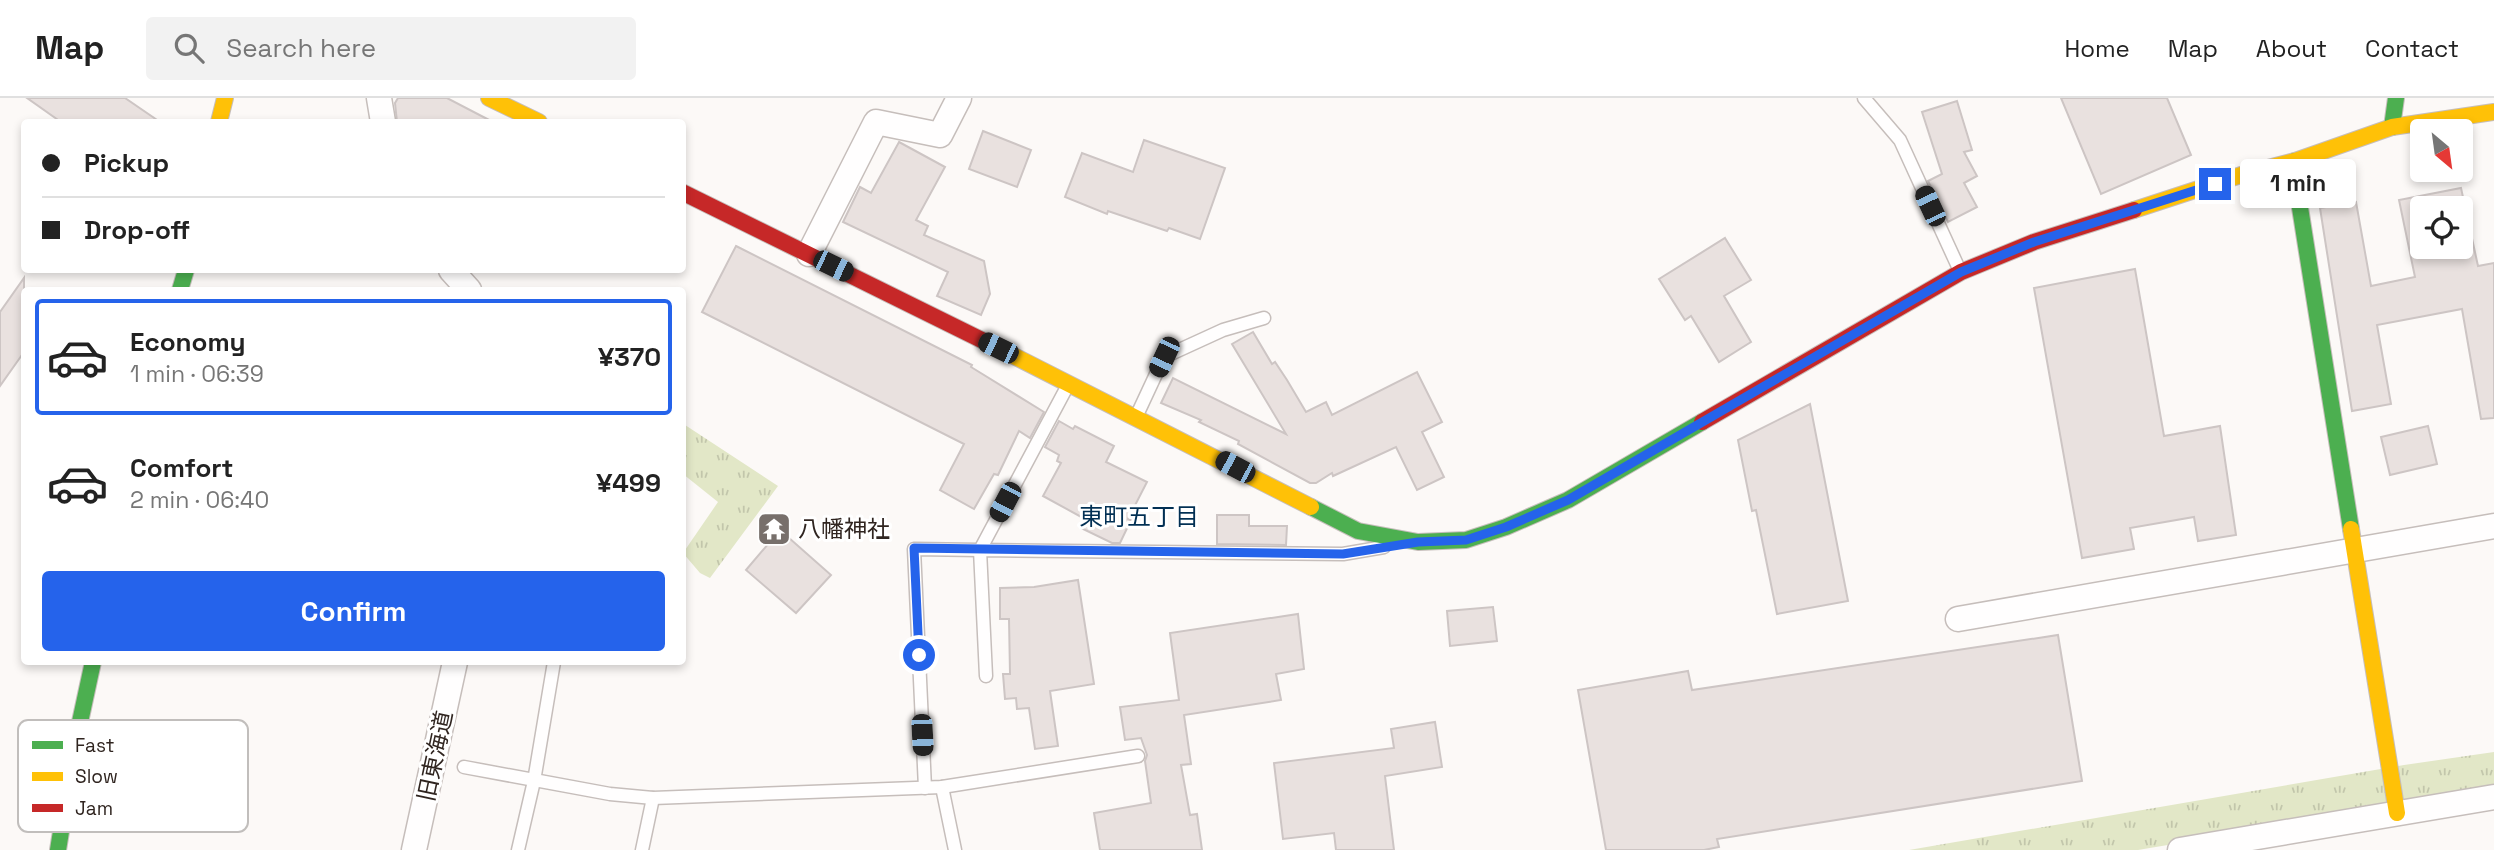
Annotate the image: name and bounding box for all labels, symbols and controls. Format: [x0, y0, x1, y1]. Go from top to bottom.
search box [146, 17, 636, 80]
text: Map [35, 27, 104, 69]
icon: search [170, 29, 208, 67]
text: Search here [226, 31, 376, 65]
text: Home [2064, 33, 2130, 64]
text: Map [2168, 33, 2218, 64]
text: About [2256, 33, 2327, 64]
text: Contact [2365, 33, 2459, 64]
north arrow [2410, 119, 2473, 182]
map controls [2410, 119, 2473, 259]
text: Pickup [84, 146, 169, 180]
callout: 1 min [2240, 160, 2355, 208]
route end [2199, 168, 2231, 200]
text: 1 min [2270, 168, 2326, 198]
car [1912, 183, 1949, 229]
button: locate [2410, 196, 2473, 259]
text: Drop-off [84, 213, 190, 247]
car [810, 247, 857, 285]
text: Economy [130, 325, 246, 359]
icon: car [46, 326, 109, 389]
car [975, 329, 1022, 367]
car [1146, 334, 1183, 380]
text: ¥370 [598, 340, 661, 374]
text: 1 min · 06:39 [130, 359, 264, 389]
car [1212, 448, 1259, 486]
text: Comfort [130, 451, 233, 485]
icon: car [46, 452, 109, 515]
text: ¥499 [596, 466, 661, 500]
car [986, 479, 1025, 525]
text: 2 min · 06:40 [130, 485, 269, 515]
district label: 東町五丁目 [1079, 501, 1199, 532]
temple icon: 八幡神社 [755, 510, 793, 548]
place label: 八幡神社 [798, 514, 890, 544]
button: Confirm [42, 571, 665, 651]
route start [903, 639, 935, 671]
street label: 旧東海道 [411, 708, 459, 804]
car [911, 713, 934, 757]
legend [18, 720, 248, 832]
text: Fast [75, 733, 115, 758]
text: Slow [75, 764, 118, 789]
text: Jam [75, 796, 113, 821]

